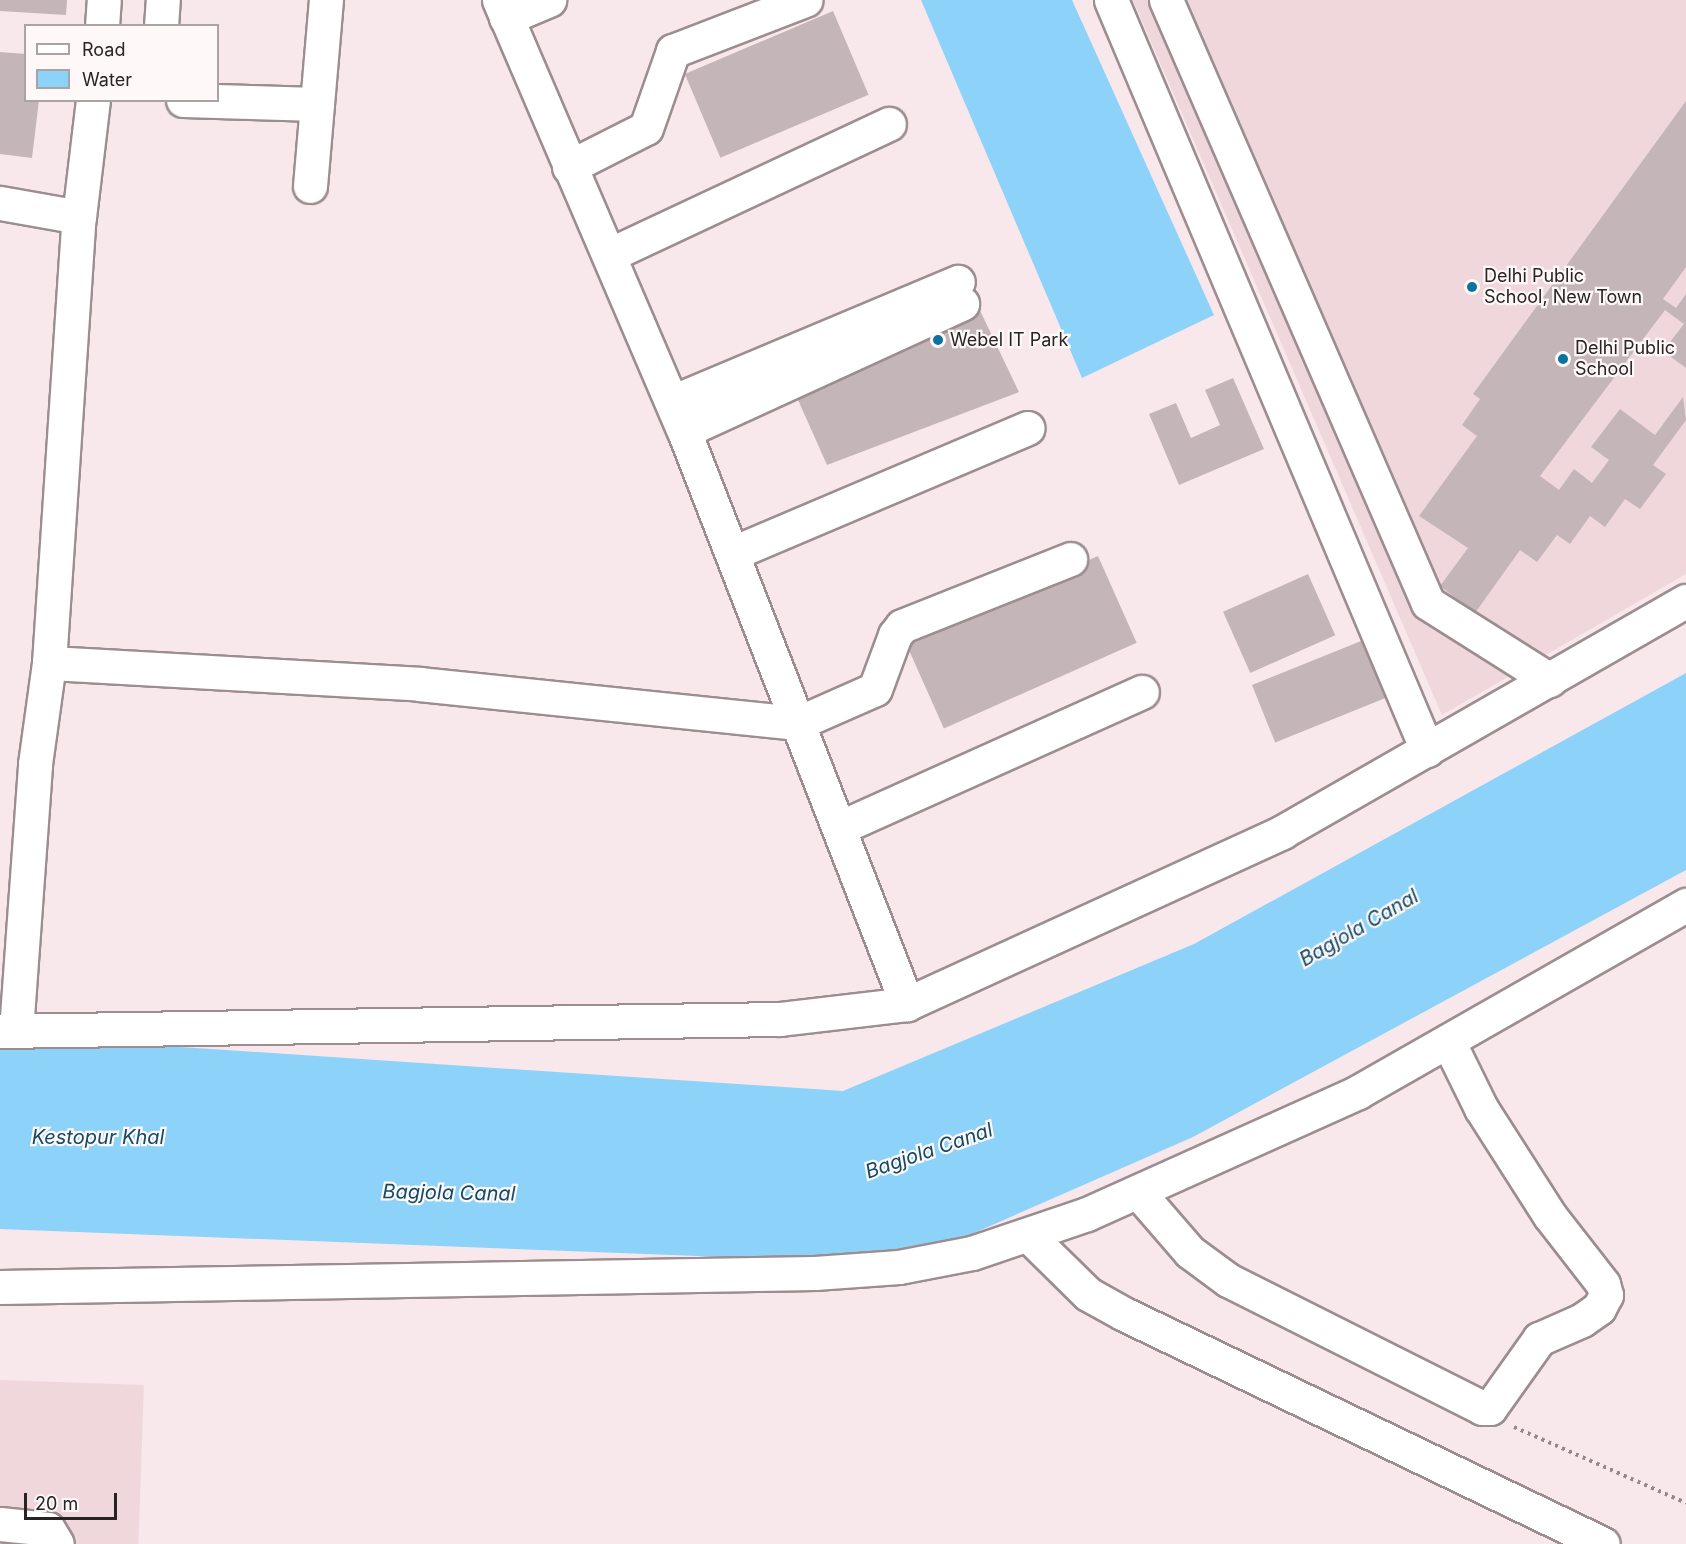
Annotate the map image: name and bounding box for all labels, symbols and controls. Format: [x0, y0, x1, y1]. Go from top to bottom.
legend [24, 24, 219, 102]
text: Road [82, 39, 125, 60]
text: Water [82, 69, 132, 90]
place label: Delhi Public School, New Town [1484, 266, 1642, 308]
marker: Delhi Public School, New Town [1465, 280, 1479, 294]
place label: Webel IT Park [950, 329, 1068, 351]
marker: Webel IT Park [931, 333, 945, 347]
place label: Delhi Public School [1575, 338, 1675, 380]
marker: Delhi Public School [1556, 352, 1570, 366]
water label: Bagjola Canal [1295, 884, 1423, 972]
water label: Bagjola Canal [862, 1118, 996, 1184]
water label: Kestopur Khal [32, 1125, 164, 1149]
water label: Bagjola Canal [382, 1180, 516, 1206]
scale bar [27, 1481, 120, 1519]
text: 20 m [35, 1493, 78, 1514]

